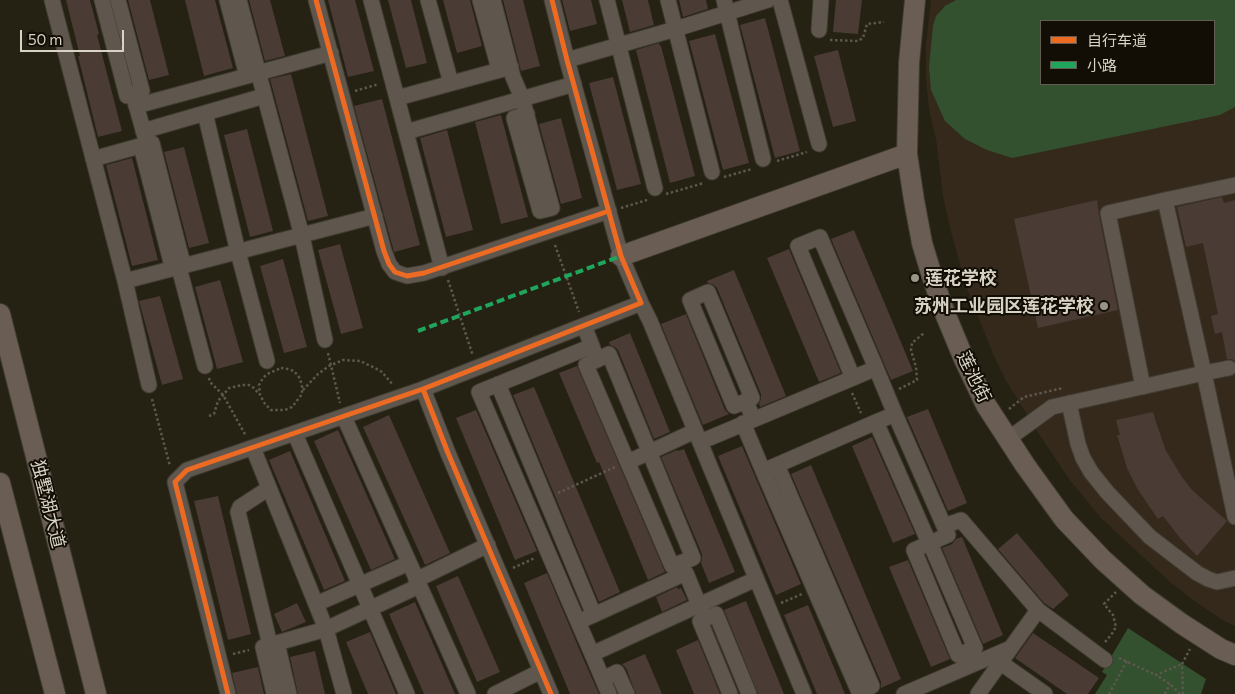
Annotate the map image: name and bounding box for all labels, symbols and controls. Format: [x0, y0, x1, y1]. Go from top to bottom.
scale bar [22, 20, 126, 52]
legend [1040, 20, 1215, 85]
text: 50 m [28, 30, 62, 48]
text: 自行车道 [1087, 31, 1147, 49]
text: 小路 [1087, 56, 1117, 74]
place label: 莲花学校 [925, 267, 997, 289]
marker: 莲花学校 [909, 272, 921, 284]
place label: 苏州工业园区莲花学校 [914, 295, 1094, 317]
marker: 苏州工业园区莲花学校 [1098, 300, 1110, 312]
street label: 莲池街 [952, 348, 996, 406]
street label: 独墅湖大道 [27, 458, 69, 550]

